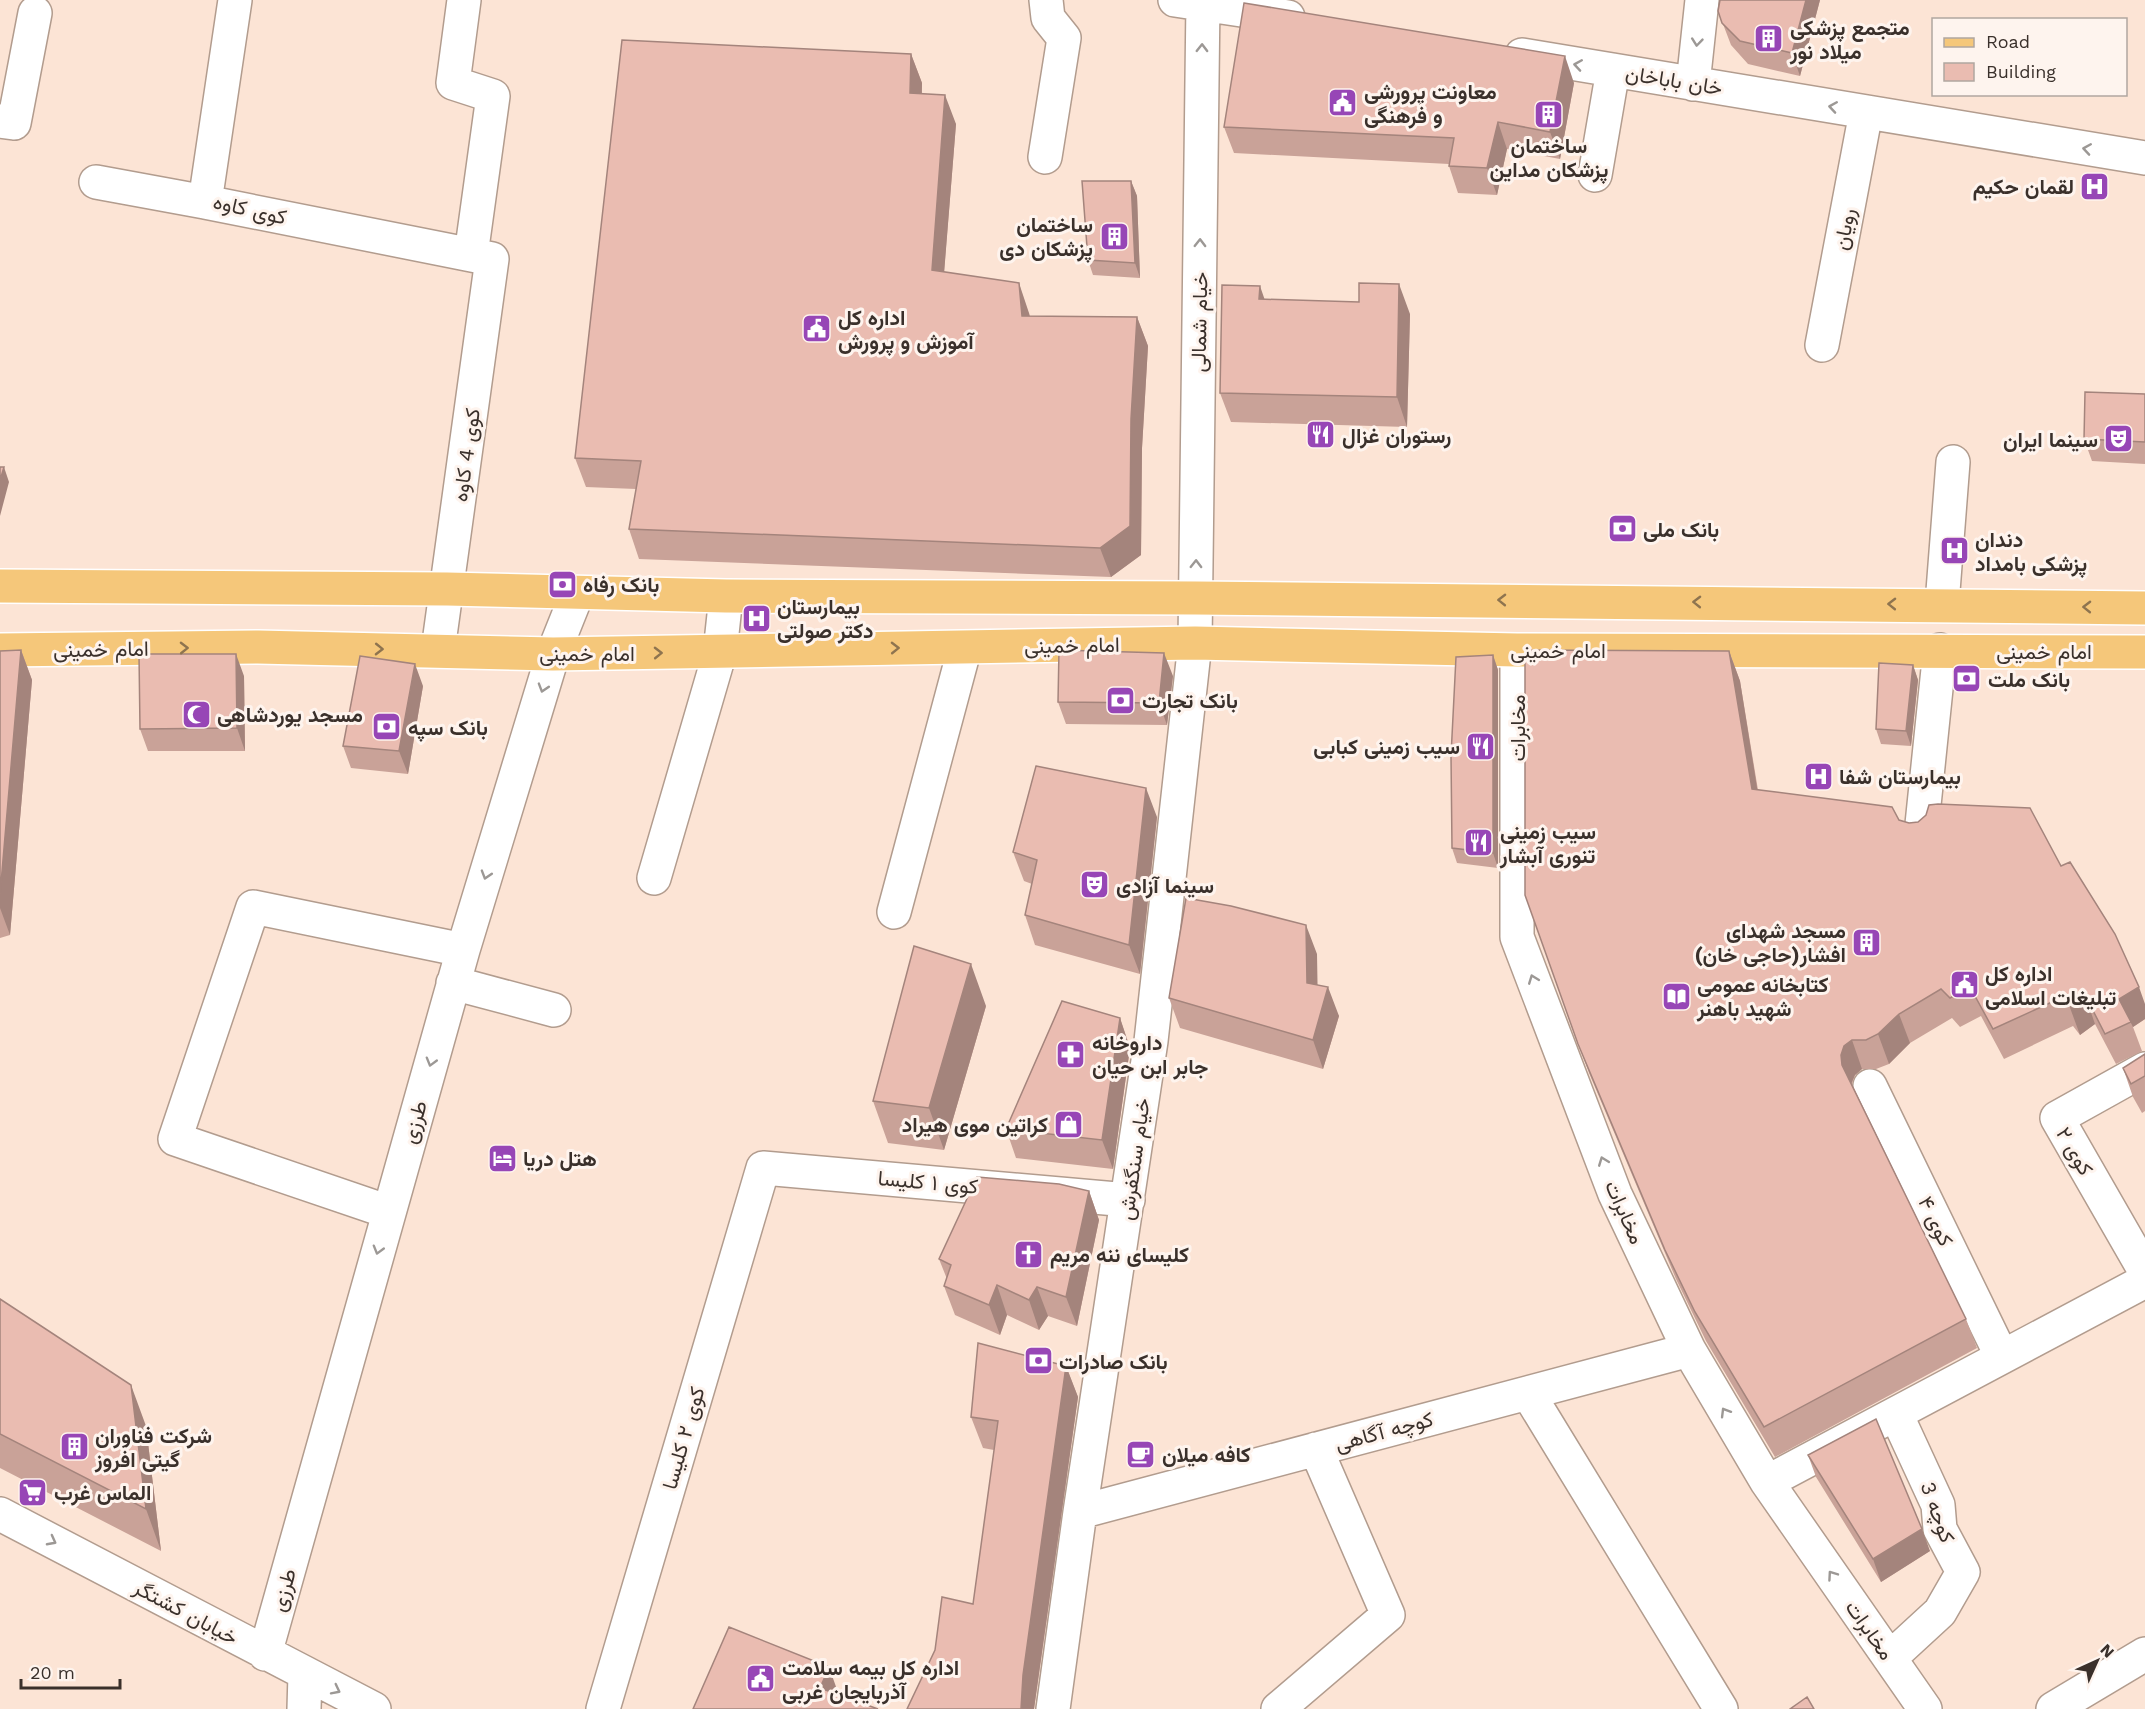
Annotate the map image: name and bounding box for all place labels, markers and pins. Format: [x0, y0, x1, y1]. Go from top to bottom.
place label: متجمع پزشکی میلاد نور [1789, 15, 1910, 65]
building icon: متجمع پزشکی میلاد نور [1753, 23, 1785, 55]
place label: معاونت پرورشی و فرهنگی [1364, 79, 1497, 129]
public building icon: معاونت پرورشی و فرهنگی [1327, 87, 1359, 119]
building icon: ساختمان پزشکان مداین [1533, 98, 1565, 130]
place label: ساختمان پزشکان مداین [1489, 133, 1609, 184]
hospital icon: لقمان حکیم [2079, 170, 2111, 202]
place label: لقمان حکیم [1973, 174, 2074, 201]
place label: ساختمان پزشکان دی [999, 212, 1093, 263]
building icon: ساختمان پزشکان دی [1098, 220, 1130, 252]
place label: اداره کل آموزش و پرورش [838, 305, 975, 356]
public building icon: اداره کل آموزش و پرورش [801, 313, 833, 345]
restaurant icon: رستوران غزال [1305, 419, 1337, 451]
place label: رستوران غزال [1342, 423, 1451, 449]
theatre icon: سینما ایران [2103, 423, 2135, 455]
place label: سینما ایران [2003, 427, 2098, 453]
bank icon: بانک ملی [1606, 513, 1638, 545]
place label: بانک ملی [1643, 517, 1719, 542]
place label: دندان‌ پزشکی بامداد [1975, 527, 2087, 578]
hospital icon: دندان‌ پزشکی بامداد [1938, 535, 1970, 567]
bank icon: بانک رفاه [546, 568, 578, 600]
place label: بانک رفاه [583, 572, 659, 598]
place label: بیمارستان دکتر صولتی [777, 594, 874, 644]
hospital icon: بیمارستان دکتر صولتی [740, 602, 772, 634]
bank icon: بانک ملت [1951, 663, 1983, 695]
place label: بانک ملت [1988, 667, 2070, 692]
bank icon: بانک تجارت [1105, 684, 1137, 716]
place label: بانک تجارت [1142, 688, 1238, 714]
mosque icon: مسجد یوردشاهی [180, 698, 212, 730]
place label: مسجد یوردشاهی [217, 702, 363, 728]
bank icon: بانک سپه [371, 711, 403, 743]
place label: بانک سپه [408, 715, 488, 742]
restaurant icon: سیب زمینی کبابی [1465, 730, 1497, 762]
place label: سیب زمینی کبابی [1313, 734, 1460, 760]
hospital icon: بیمارستان شفا [1802, 760, 1834, 792]
place label: بیمارستان شفا [1839, 764, 1961, 790]
place label: سیب زمینی تنوری آبشار [1499, 819, 1596, 869]
restaurant icon: سیب زمینی تنوری آبشار [1463, 827, 1495, 859]
theatre icon: سینما آزادی [1079, 869, 1111, 901]
place label: سینما آزادی [1116, 873, 1214, 899]
place label: مسجد شهدای افشار(حاجی خان) [1694, 918, 1846, 968]
building icon: مسجد شهدای افشار(حاجی خان) [1851, 926, 1883, 958]
place label: اداره کل تبلیغات اسلامی [1985, 961, 2117, 1010]
public building icon: اداره کل تبلیغات اسلامی [1948, 969, 1980, 1001]
place label: کتابخانه عمومی شهید باهنر [1696, 972, 1829, 1022]
library icon: کتابخانه عمومی شهید باهنر [1660, 980, 1692, 1012]
place label: داروخانه جابر ابن حیان [1092, 1030, 1208, 1080]
pharmacy icon: داروخانه جابر ابن حیان [1055, 1038, 1087, 1070]
shop icon: کراتین موی هیراد [1053, 1108, 1085, 1140]
place label: کراتین موی هیراد [902, 1112, 1048, 1138]
hotel icon: هتل دریا [486, 1142, 518, 1174]
place label: هتل دریا [523, 1146, 597, 1172]
church icon: کلیسای ننه مریم [1013, 1238, 1045, 1270]
place label: کلیسای ننه مریم [1050, 1242, 1189, 1269]
bank icon: بانک صادرات [1022, 1345, 1054, 1377]
place label: بانک صادرات [1059, 1349, 1168, 1375]
place label: شرکت فناوران گیتی افروز [94, 1423, 212, 1473]
building icon: شرکت فناوران گیتی افروز [58, 1431, 90, 1463]
cafe icon: کافه میلان [1125, 1438, 1157, 1470]
place label: کافه میلان [1162, 1442, 1251, 1467]
supermarket icon: الماس غرب [17, 1476, 49, 1508]
place label: الماس غرب [54, 1480, 151, 1506]
place label: اداره کل بیمه سلامت آذربایجان غربی [782, 1655, 959, 1705]
public building icon: اداره کل بیمه سلامت آذربایجان غربی [745, 1663, 777, 1695]

